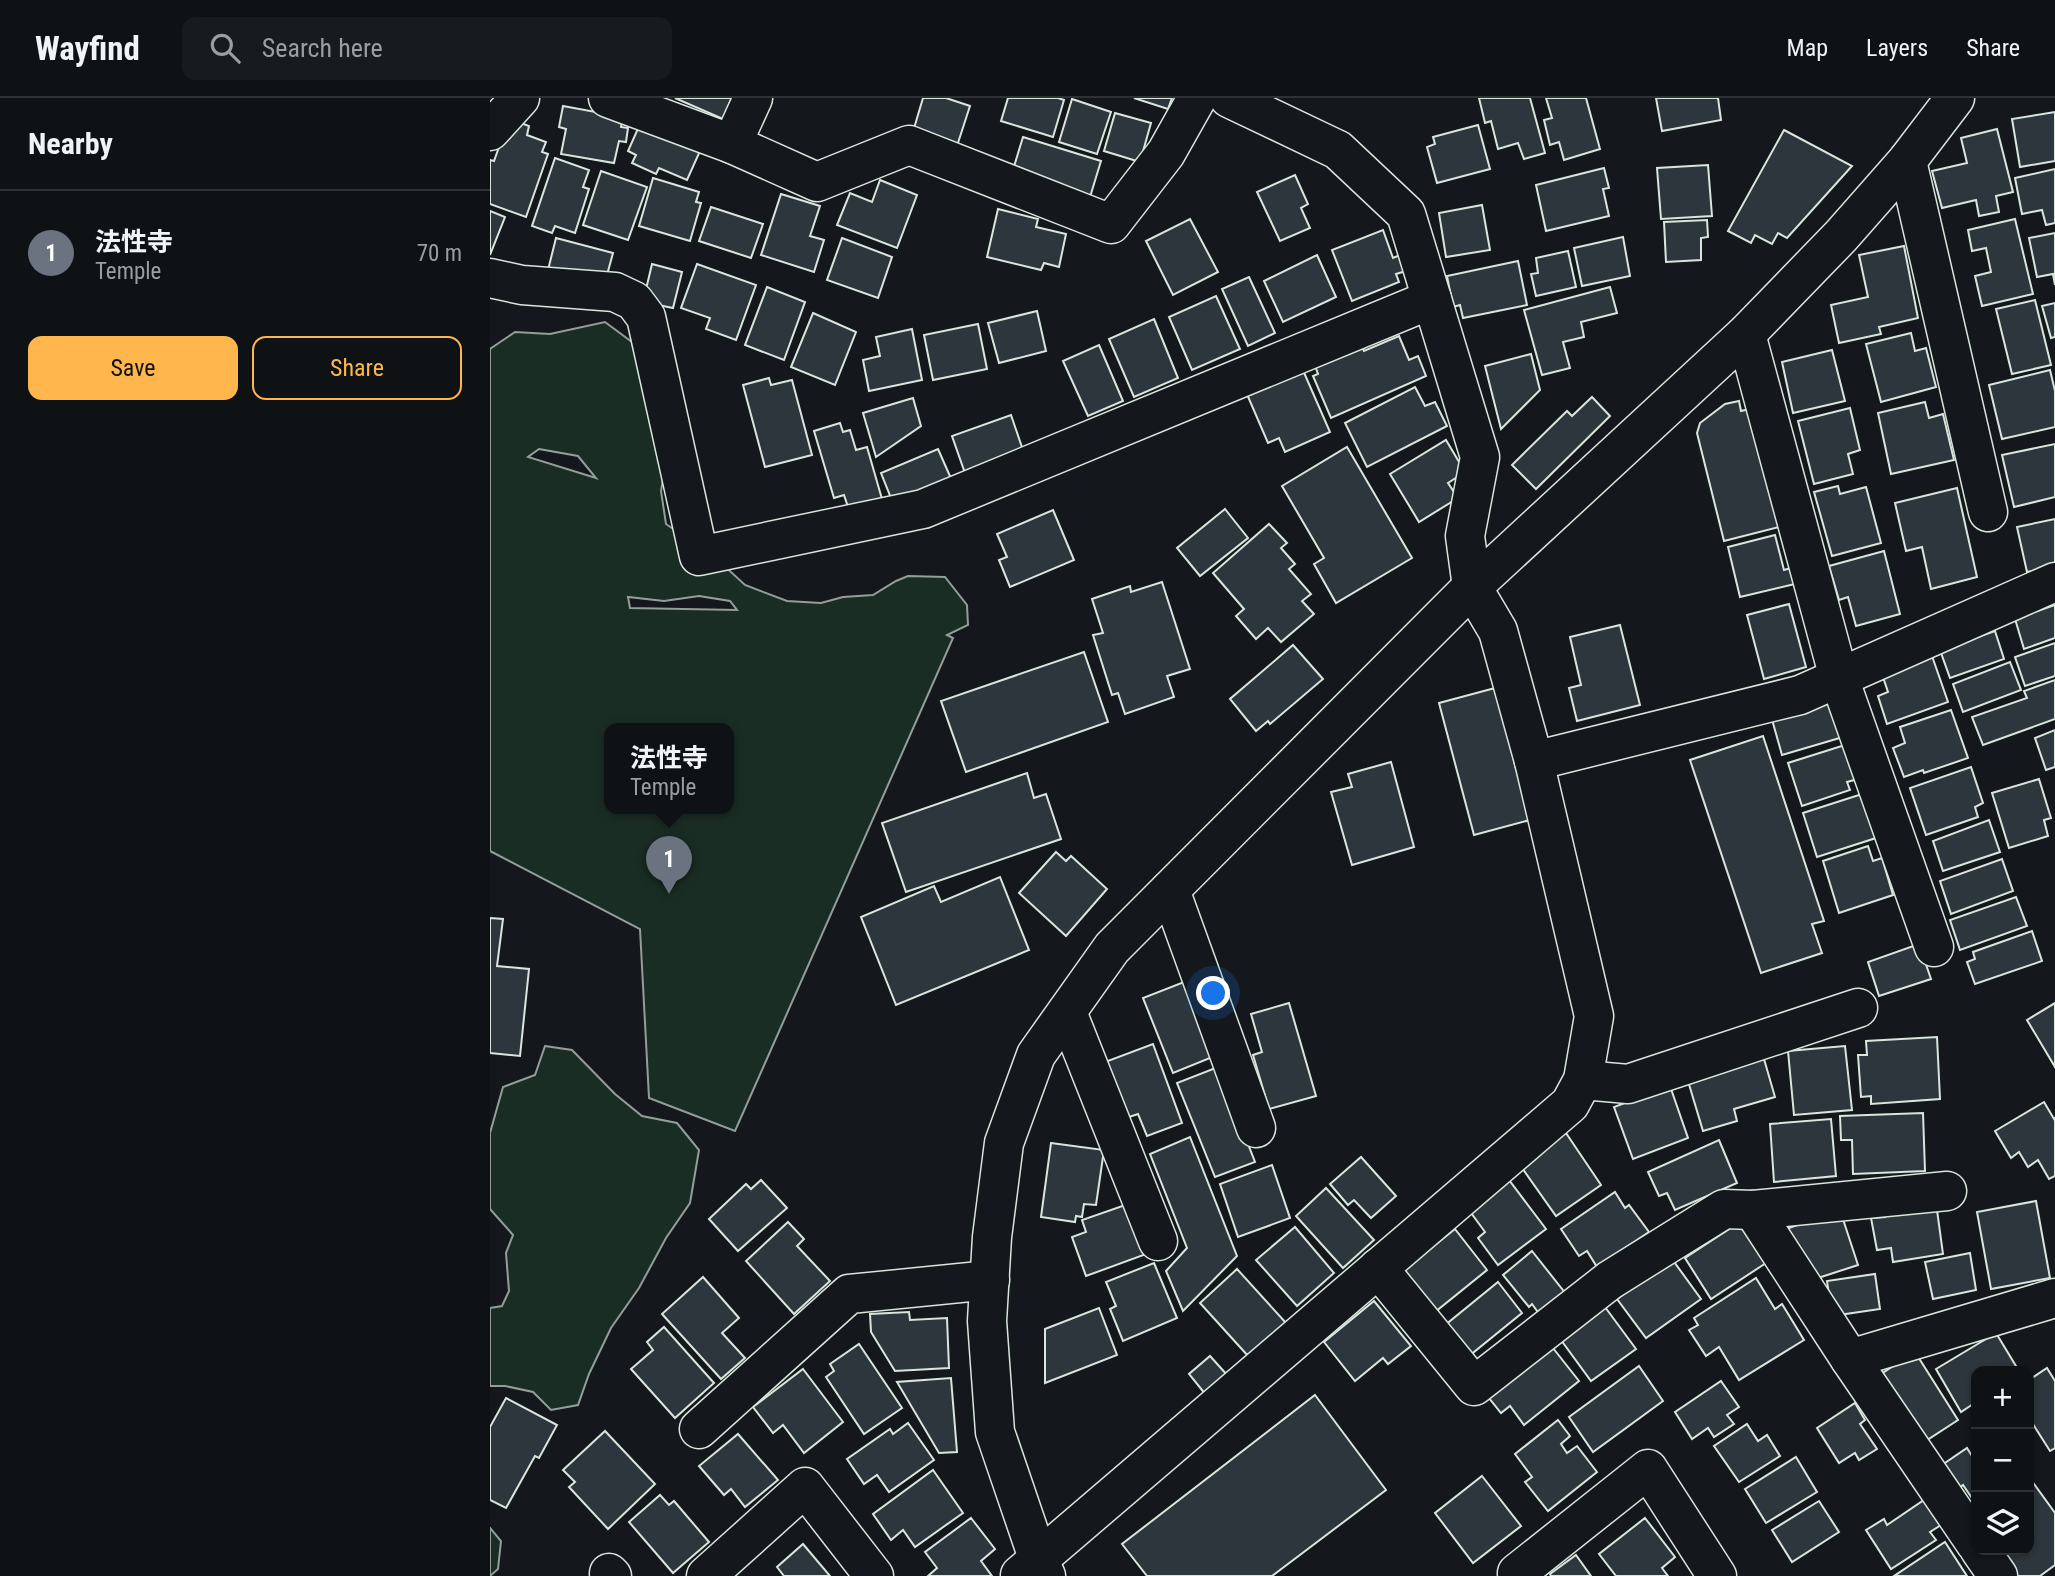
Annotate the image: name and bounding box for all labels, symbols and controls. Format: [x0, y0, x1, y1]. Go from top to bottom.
search box [182, 17, 672, 80]
text: Wayfind [35, 29, 140, 68]
icon: search [206, 29, 244, 67]
text: Search here [262, 33, 383, 63]
text: Map [1787, 34, 1828, 62]
text: Layers [1866, 34, 1928, 62]
text: Share [1966, 34, 2020, 62]
text: Nearby [28, 126, 113, 161]
text: 法性寺 [95, 227, 173, 257]
text: 1 [45, 240, 57, 267]
text: 70 m [417, 240, 462, 267]
text: Temple [95, 258, 161, 285]
button: Save [28, 336, 238, 400]
button: Share [252, 336, 462, 400]
popup [604, 723, 734, 814]
text: 法性寺 [630, 743, 708, 773]
text: Temple [630, 774, 696, 801]
pin: 1 [646, 836, 692, 894]
your location [1196, 976, 1230, 1010]
map controls [1971, 1366, 2034, 1555]
button: + [1971, 1366, 2034, 1429]
button: − [1971, 1429, 2034, 1492]
button: layers [1971, 1492, 2034, 1555]

